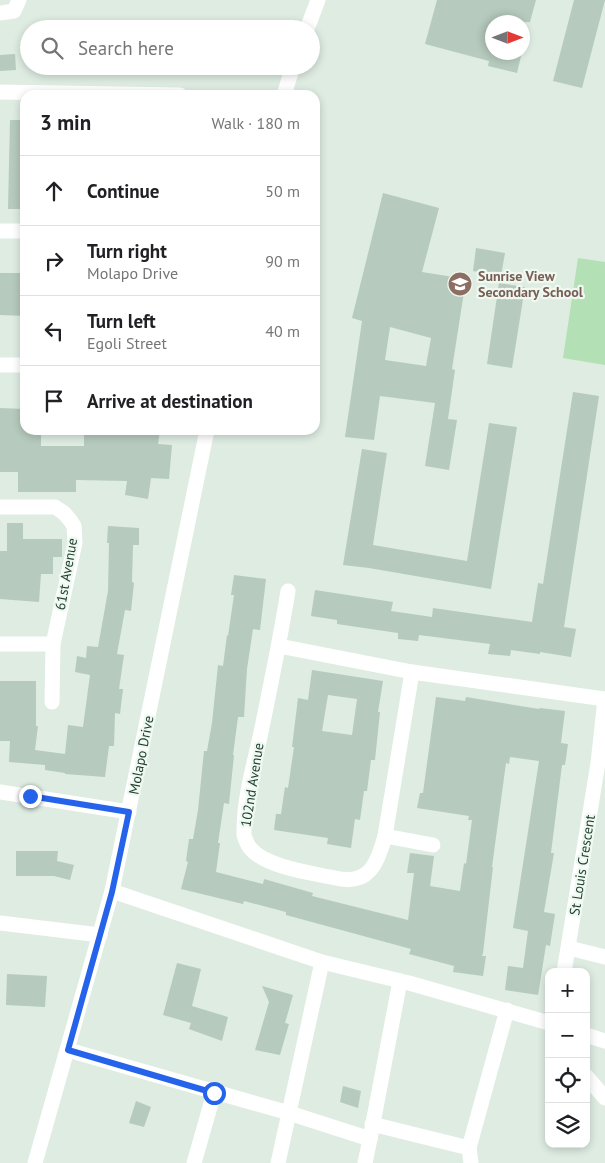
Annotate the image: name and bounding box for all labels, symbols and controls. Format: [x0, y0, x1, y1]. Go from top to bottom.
north arrow [485, 15, 530, 60]
search box [20, 20, 320, 75]
icon: search [38, 34, 66, 62]
text: Search here [78, 36, 174, 60]
text: 3 min [40, 109, 91, 136]
text: Walk · 180 m [211, 113, 300, 133]
icon: ahead [40, 177, 68, 205]
text: Continue [87, 179, 159, 203]
text: 50 m [265, 181, 300, 201]
text: Turn right [87, 239, 167, 263]
icon: right [40, 247, 68, 275]
text: 90 m [265, 251, 300, 271]
text: Molapo Drive [87, 263, 178, 283]
place label: Sunrise View Secondary School [478, 267, 584, 301]
school or university icon: Sunrise View Secondary School [447, 271, 473, 297]
text: Turn left [87, 309, 156, 333]
icon: left [40, 317, 68, 345]
text: 40 m [265, 321, 300, 341]
text: Egoli Street [87, 333, 167, 353]
icon: arrive [40, 387, 68, 415]
text: Arrive at destination [87, 389, 253, 413]
street label: 61st Avenue [51, 537, 81, 611]
street label: Molapo Drive [125, 714, 157, 796]
street label: 102nd Avenue [236, 742, 268, 828]
route end [19, 785, 42, 808]
street label: St Louis Crescent [565, 813, 599, 917]
map controls [545, 968, 590, 1148]
button: + [545, 968, 590, 1013]
button: − [545, 1013, 590, 1058]
button: locate [545, 1058, 590, 1103]
route start [203, 1082, 226, 1105]
button: layers [545, 1103, 590, 1148]

